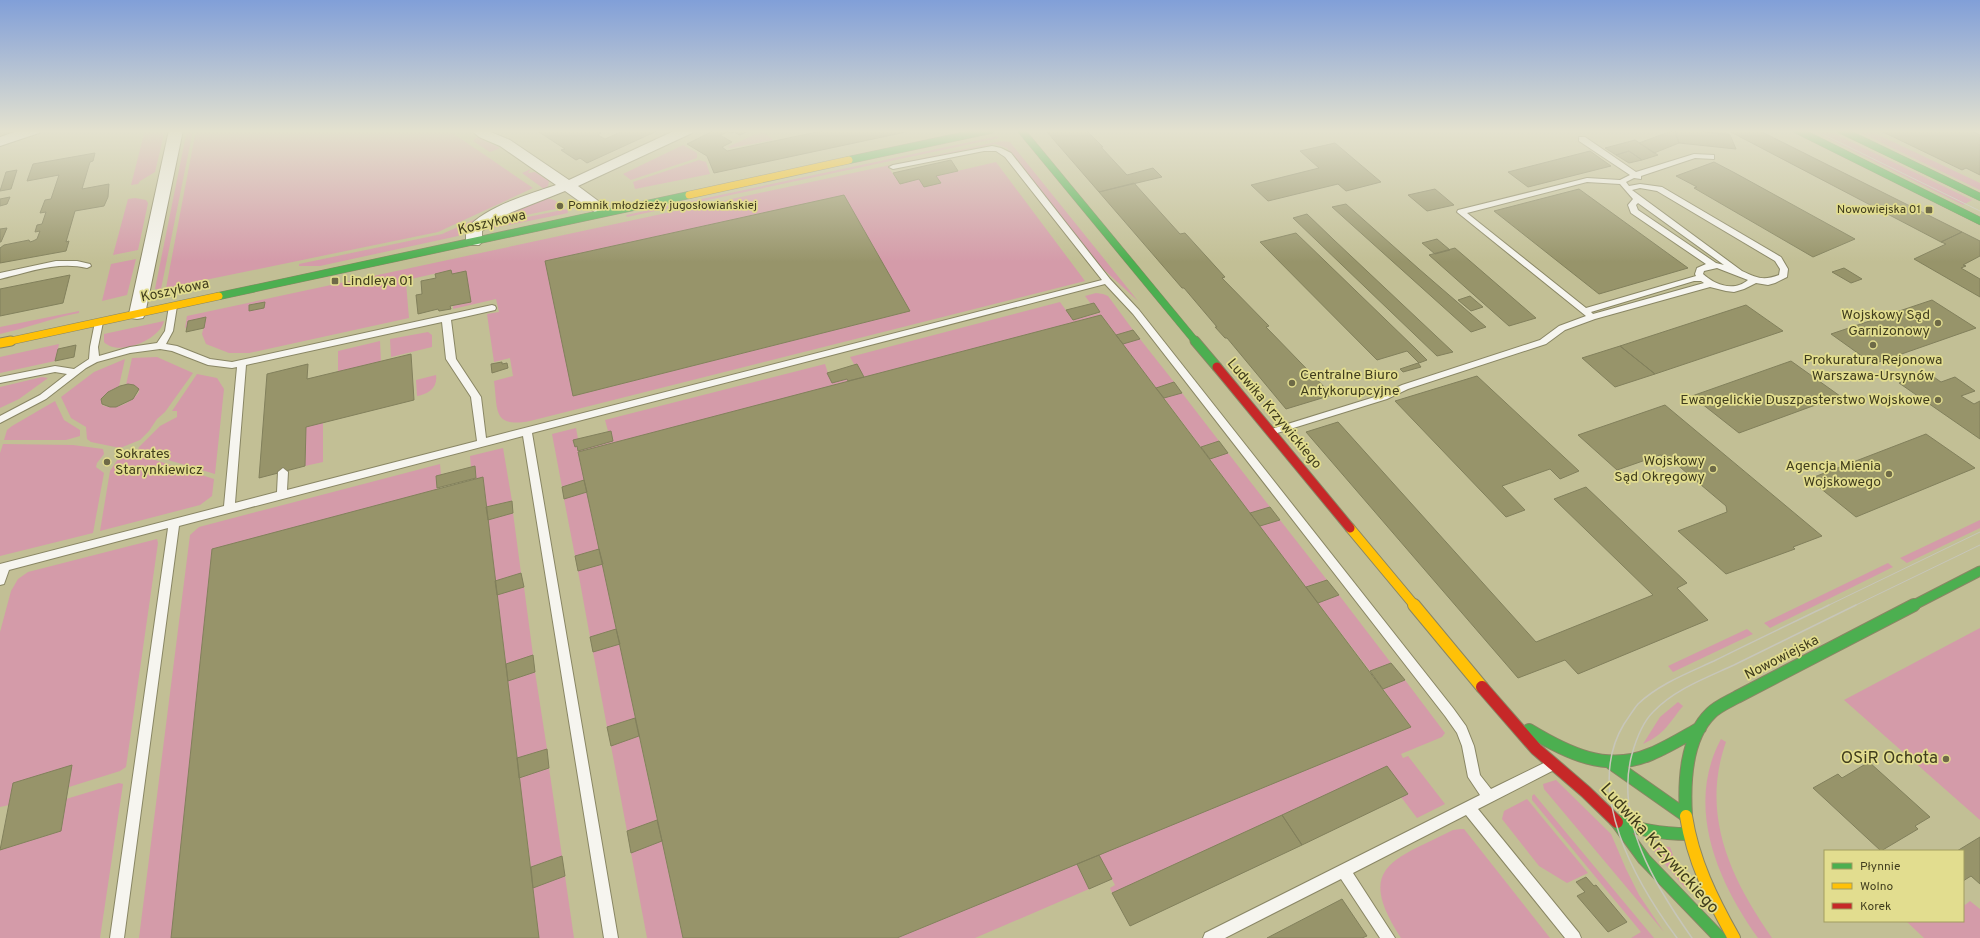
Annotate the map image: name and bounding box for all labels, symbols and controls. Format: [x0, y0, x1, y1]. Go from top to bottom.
place label: Pomnik młodzieży jugosłowiańskiej [568, 198, 757, 214]
marker: Pomnik młodzieży jugosłowiańskiej [555, 201, 565, 211]
place label: Nowowiejska 01 [1837, 202, 1921, 218]
marker: Nowowiejska 01 [1924, 205, 1934, 215]
street label: Koszykowa [456, 207, 528, 239]
place label: Lindleya 01 [343, 273, 413, 290]
street label: Koszykowa [139, 275, 211, 307]
marker: Lindleya 01 [330, 276, 340, 286]
place label: Wojskowy Sąd Garnizonowy [1841, 307, 1930, 340]
marker: Wojskowy Sąd Garnizonowy [1933, 318, 1943, 328]
marker: Prokuratura Rejonowa Warszawa-Ursynów [1868, 340, 1878, 350]
place label: Prokuratura Rejonowa Warszawa-Ursynów [1804, 352, 1942, 385]
street label: Ludwika Krzywickiego [1223, 355, 1325, 473]
place label: Centralne Biuro Antykorupcyjne [1300, 367, 1400, 400]
marker: Centralne Biuro Antykorupcyjne [1287, 378, 1297, 388]
place label: Ewangelickie Duszpasterstwo Wojskowe [1680, 392, 1930, 409]
marker: Ewangelickie Duszpasterstwo Wojskowe [1933, 395, 1943, 405]
place label: Sokrates Starynkiewicz [115, 446, 203, 479]
place label: Wojskowy Sąd Okręgowy [1614, 453, 1705, 486]
marker: Sokrates Starynkiewicz [102, 457, 112, 467]
place label: Agencja Mienia Wojskowego [1786, 458, 1881, 491]
marker: Wojskowy Sąd Okręgowy [1708, 464, 1718, 474]
marker: Agencja Mienia Wojskowego [1884, 469, 1894, 479]
street label: Nowowiejska [1742, 632, 1822, 684]
place label: OSiR Ochota [1841, 748, 1938, 770]
marker: OSiR Ochota [1941, 754, 1951, 764]
street label: Ludwika Krzywickiego [1594, 779, 1724, 919]
legend [1824, 850, 1964, 922]
text: Płynnie [1860, 859, 1900, 875]
text: Wolno [1860, 879, 1894, 895]
text: Korek [1860, 899, 1891, 915]

